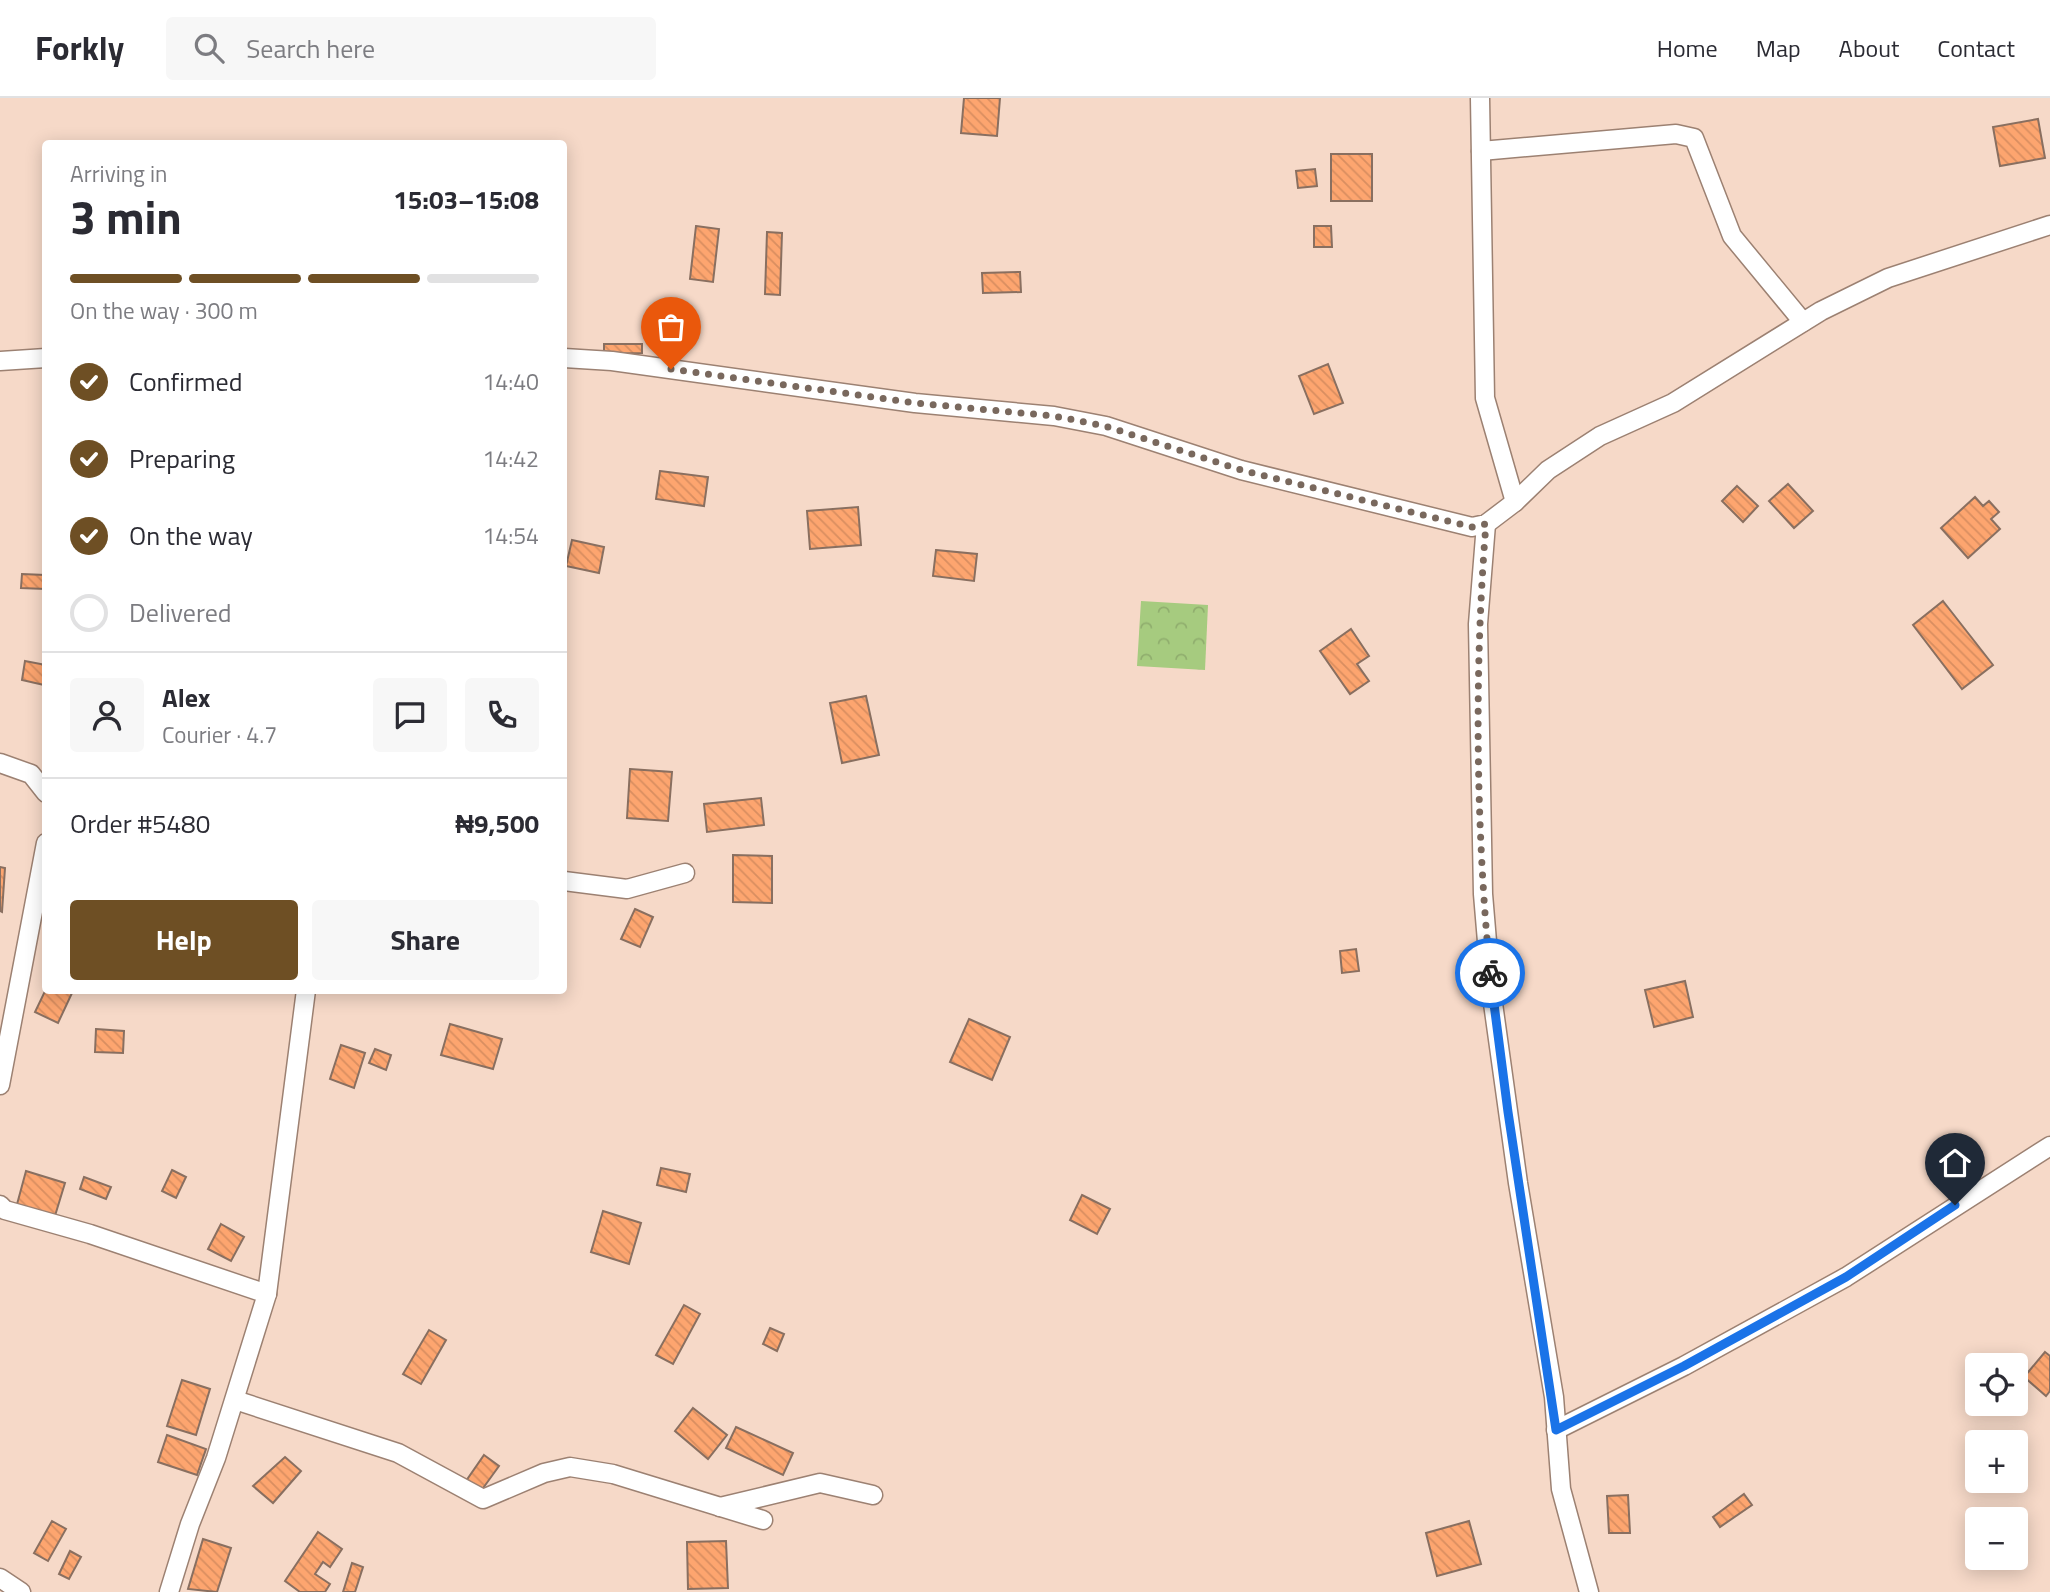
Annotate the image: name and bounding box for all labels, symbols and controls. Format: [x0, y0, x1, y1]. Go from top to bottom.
search box [166, 17, 656, 80]
text: Forkly [35, 23, 124, 73]
icon: search [190, 29, 228, 67]
text: Search here [246, 29, 375, 68]
text: Home [1657, 30, 1718, 66]
text: Map [1756, 30, 1801, 66]
text: About [1839, 30, 1899, 66]
text: Contact [1937, 30, 2015, 66]
text: Arriving in [70, 156, 167, 191]
text: 15:03–15:08 [393, 180, 539, 219]
text: 3 min [70, 182, 182, 252]
text: On the way · 300 m [70, 293, 258, 328]
pin [641, 297, 701, 369]
icon: bag [652, 308, 690, 346]
text: Confirmed [129, 362, 243, 401]
icon: check [70, 363, 108, 401]
text: 14:40 [482, 364, 539, 399]
text: Preparing [129, 439, 235, 478]
icon: check [70, 440, 108, 478]
text: 14:42 [482, 441, 539, 476]
text: On the way [129, 516, 253, 555]
icon: check [70, 517, 108, 555]
text: 14:54 [482, 518, 539, 553]
text: Delivered [129, 593, 232, 632]
button: person [70, 678, 144, 752]
text: Alex [162, 678, 210, 717]
button: chat [373, 678, 447, 752]
button: phone [465, 678, 539, 752]
text: Courier · 4.7 [162, 717, 277, 752]
text: Order #5480 [70, 804, 210, 843]
text: ₦9,500 [455, 804, 539, 843]
button: Help [70, 900, 298, 980]
button: Share [312, 900, 539, 980]
courier [1455, 938, 1525, 1008]
icon: bike [1471, 954, 1509, 992]
pin [1925, 1133, 1985, 1205]
icon: home [1936, 1144, 1974, 1182]
map controls [1965, 1353, 2028, 1570]
button: locate [1965, 1353, 2028, 1416]
button: + [1965, 1430, 2028, 1493]
button: − [1965, 1507, 2028, 1570]

